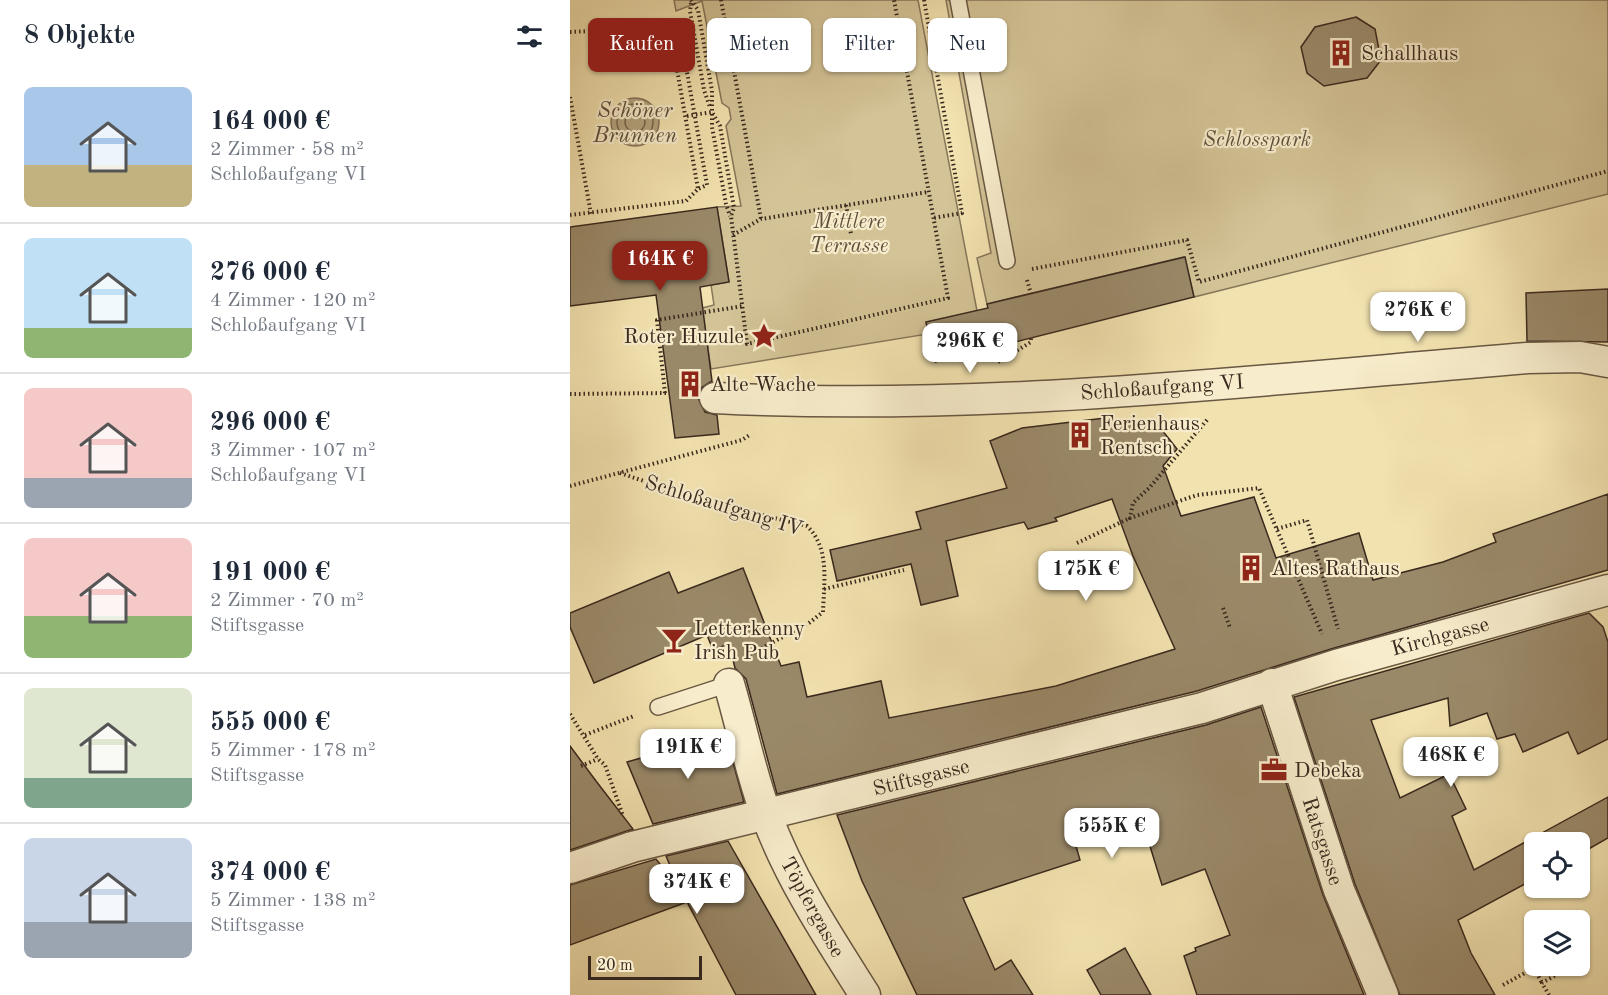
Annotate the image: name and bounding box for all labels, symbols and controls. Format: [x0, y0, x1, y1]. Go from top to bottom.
chip: Kaufen [588, 18, 695, 72]
chip: Mieten [707, 18, 811, 72]
chip: Filter [823, 18, 916, 72]
chip: Neu [928, 18, 1007, 72]
icon: filters [513, 20, 546, 53]
text: 8 Objekte [24, 23, 136, 49]
building icon: Schallhaus [1326, 38, 1356, 68]
place label: Schallhaus [1361, 44, 1458, 65]
water label: Schöner Brunnen [592, 100, 677, 147]
text: 164 000 € [210, 109, 330, 135]
icon: home [72, 111, 144, 183]
park label: Schlosspark [1203, 130, 1311, 151]
text: 2 Zimmer · 58 m² [210, 140, 364, 160]
text: Schloßaufgang VI [210, 165, 366, 185]
park label: Mittlere Terrasse [810, 212, 888, 257]
pin: 164K € [611, 241, 709, 292]
text: 164K € [626, 250, 694, 270]
text: 276 000 € [210, 260, 330, 286]
icon: home [72, 262, 144, 334]
text: 4 Zimmer · 120 m² [210, 291, 375, 311]
pin: 276K € [1369, 292, 1467, 343]
text: 276K € [1384, 301, 1452, 321]
text: Schloßaufgang VI [210, 316, 366, 336]
place icon: Roter Huzule [749, 321, 779, 351]
pin: 296K € [921, 323, 1019, 374]
place label: Roter Huzule [624, 327, 744, 348]
text: 296K € [936, 332, 1004, 352]
building icon: Alte Wache [675, 369, 705, 399]
street label: Schloßaufgang VI [1080, 372, 1245, 405]
place label: Alte Wache [710, 375, 816, 396]
text: 296 000 € [210, 410, 330, 436]
icon: home [72, 412, 144, 484]
place label: Ferienhaus Rentsch [1100, 414, 1200, 459]
building icon: Ferienhaus Rentsch [1065, 420, 1095, 450]
text: 3 Zimmer · 107 m² [210, 441, 375, 461]
text: Schloßaufgang VI [210, 466, 366, 486]
street label: Schloßaufgang IV [642, 472, 805, 540]
pin: 175K € [1037, 551, 1135, 602]
building icon: Altes Rathaus [1236, 553, 1266, 583]
place label: Altes Rathaus [1271, 559, 1400, 580]
text: 191 000 € [210, 560, 330, 586]
text: 175K € [1052, 560, 1120, 580]
icon: home [72, 562, 144, 634]
text: 2 Zimmer · 70 m² [210, 591, 364, 611]
street label: Kirchgasse [1389, 614, 1492, 661]
text: Stiftsgasse [210, 616, 304, 636]
place label: Letterkenny Irish Pub [694, 619, 805, 664]
bar icon: Letterkenny Irish Pub [659, 625, 689, 655]
text: 555 000 € [210, 710, 330, 736]
icon: home [72, 712, 144, 784]
pin: 191K € [639, 729, 737, 780]
pin: 468K € [1402, 737, 1500, 788]
text: 191K € [654, 738, 722, 758]
text: 5 Zimmer · 178 m² [210, 741, 375, 761]
text: 468K € [1417, 746, 1485, 766]
office icon: Debeka [1259, 755, 1289, 785]
street label: Stiftsgasse [871, 756, 972, 801]
place label: Debeka [1294, 761, 1362, 782]
text: Stiftsgasse [210, 766, 304, 786]
street label: Ratsgasse [1297, 795, 1346, 888]
pin: 555K € [1063, 808, 1161, 859]
text: 555K € [1078, 817, 1146, 837]
map controls [1524, 832, 1590, 976]
button: locate [1524, 832, 1590, 898]
street label: Töpfergasse [776, 854, 848, 961]
text: 374 000 € [210, 860, 330, 886]
icon: home [72, 862, 144, 934]
pin: 374K € [648, 864, 746, 915]
text: 374K € [663, 873, 731, 893]
text: 5 Zimmer · 138 m² [210, 891, 375, 911]
button: layers [1524, 910, 1590, 976]
text: Stiftsgasse [210, 916, 304, 936]
scale bar [588, 953, 702, 980]
text: 20 m [597, 958, 633, 974]

